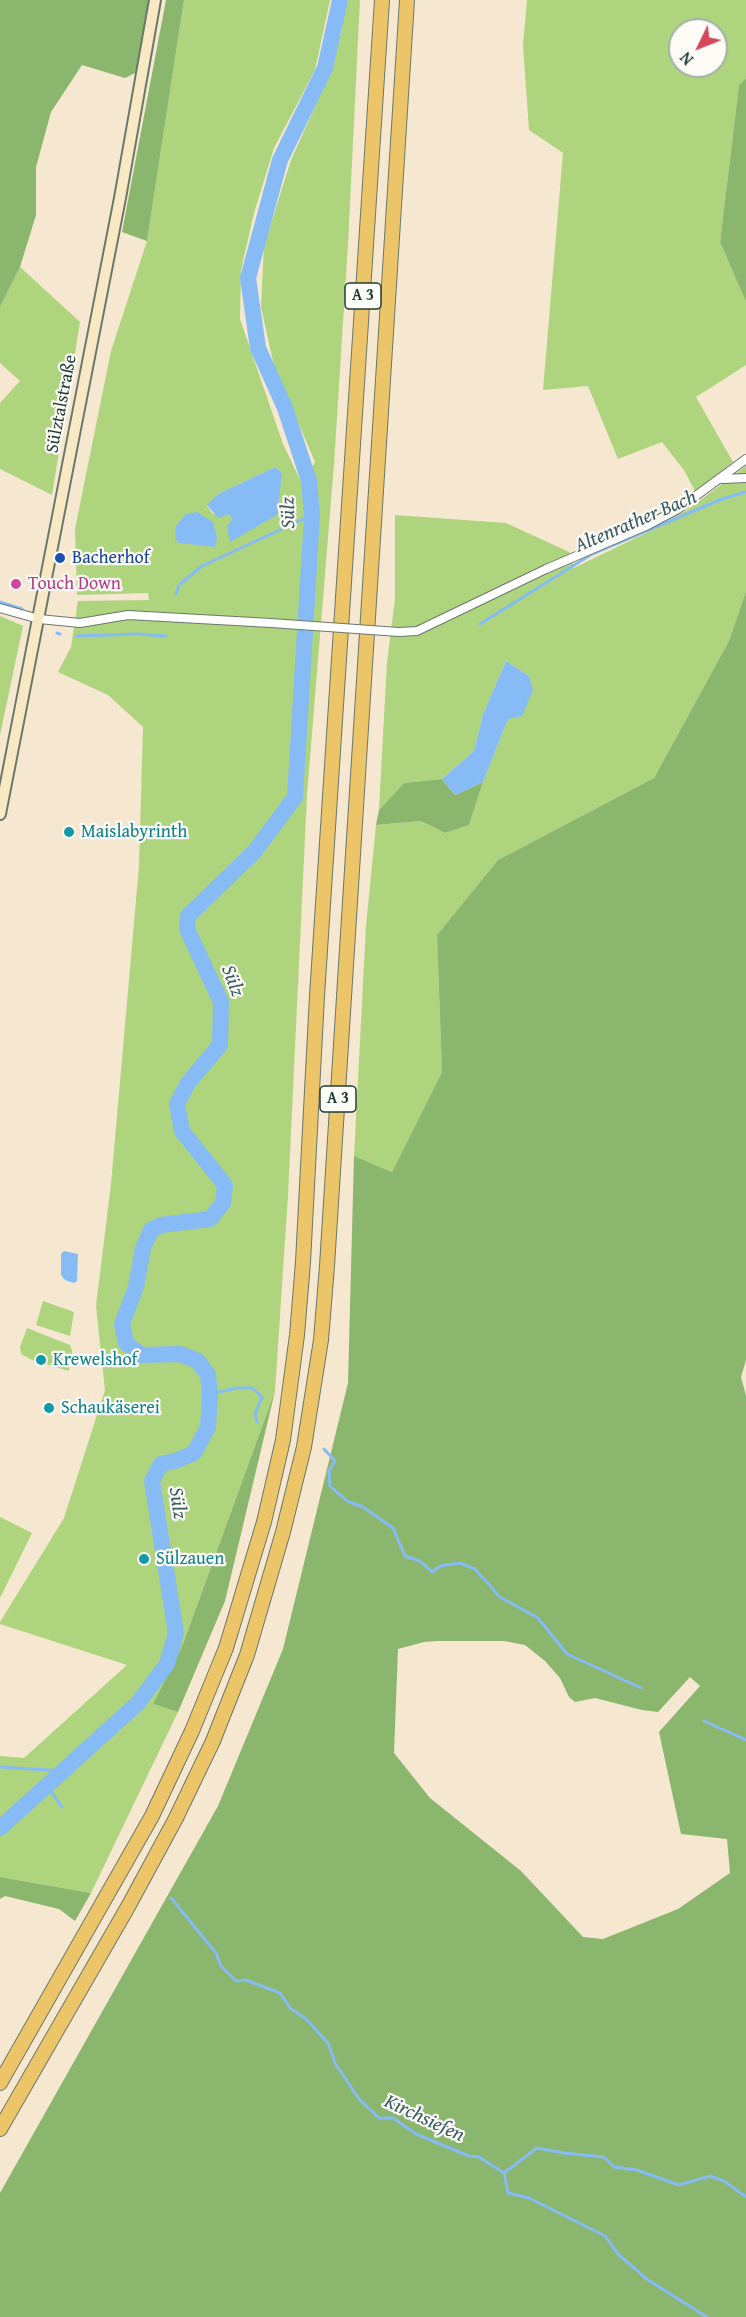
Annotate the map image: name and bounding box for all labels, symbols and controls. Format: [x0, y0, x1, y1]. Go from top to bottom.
north arrow [668, 18, 728, 78]
text: N [674, 47, 699, 71]
road number: A 3 [345, 283, 381, 309]
street label: Sülztalstraße [42, 353, 82, 455]
water label: Altenrather Bach [571, 486, 701, 558]
water label: Sülz [277, 497, 301, 529]
place label: Bacherhof [72, 547, 149, 569]
marker: Bacherhof [53, 551, 67, 565]
place label: Touch Down [28, 573, 121, 595]
marker: Touch Down [9, 577, 23, 591]
place label: Maislabyrinth [81, 821, 187, 843]
marker: Maislabyrinth [62, 825, 76, 839]
water label: Sülz [215, 962, 249, 1000]
road number: A 3 [320, 1086, 356, 1112]
place label: Krewelshof [53, 1349, 137, 1371]
marker: Krewelshof [34, 1353, 48, 1367]
place label: Schaukäserei [61, 1397, 160, 1419]
marker: Schaukäserei [42, 1401, 56, 1415]
water label: Sülz [163, 1486, 191, 1520]
place label: Sülzauen [156, 1548, 224, 1570]
marker: Sülzauen [137, 1552, 151, 1566]
water label: Kirchsiefen [380, 2090, 468, 2148]

